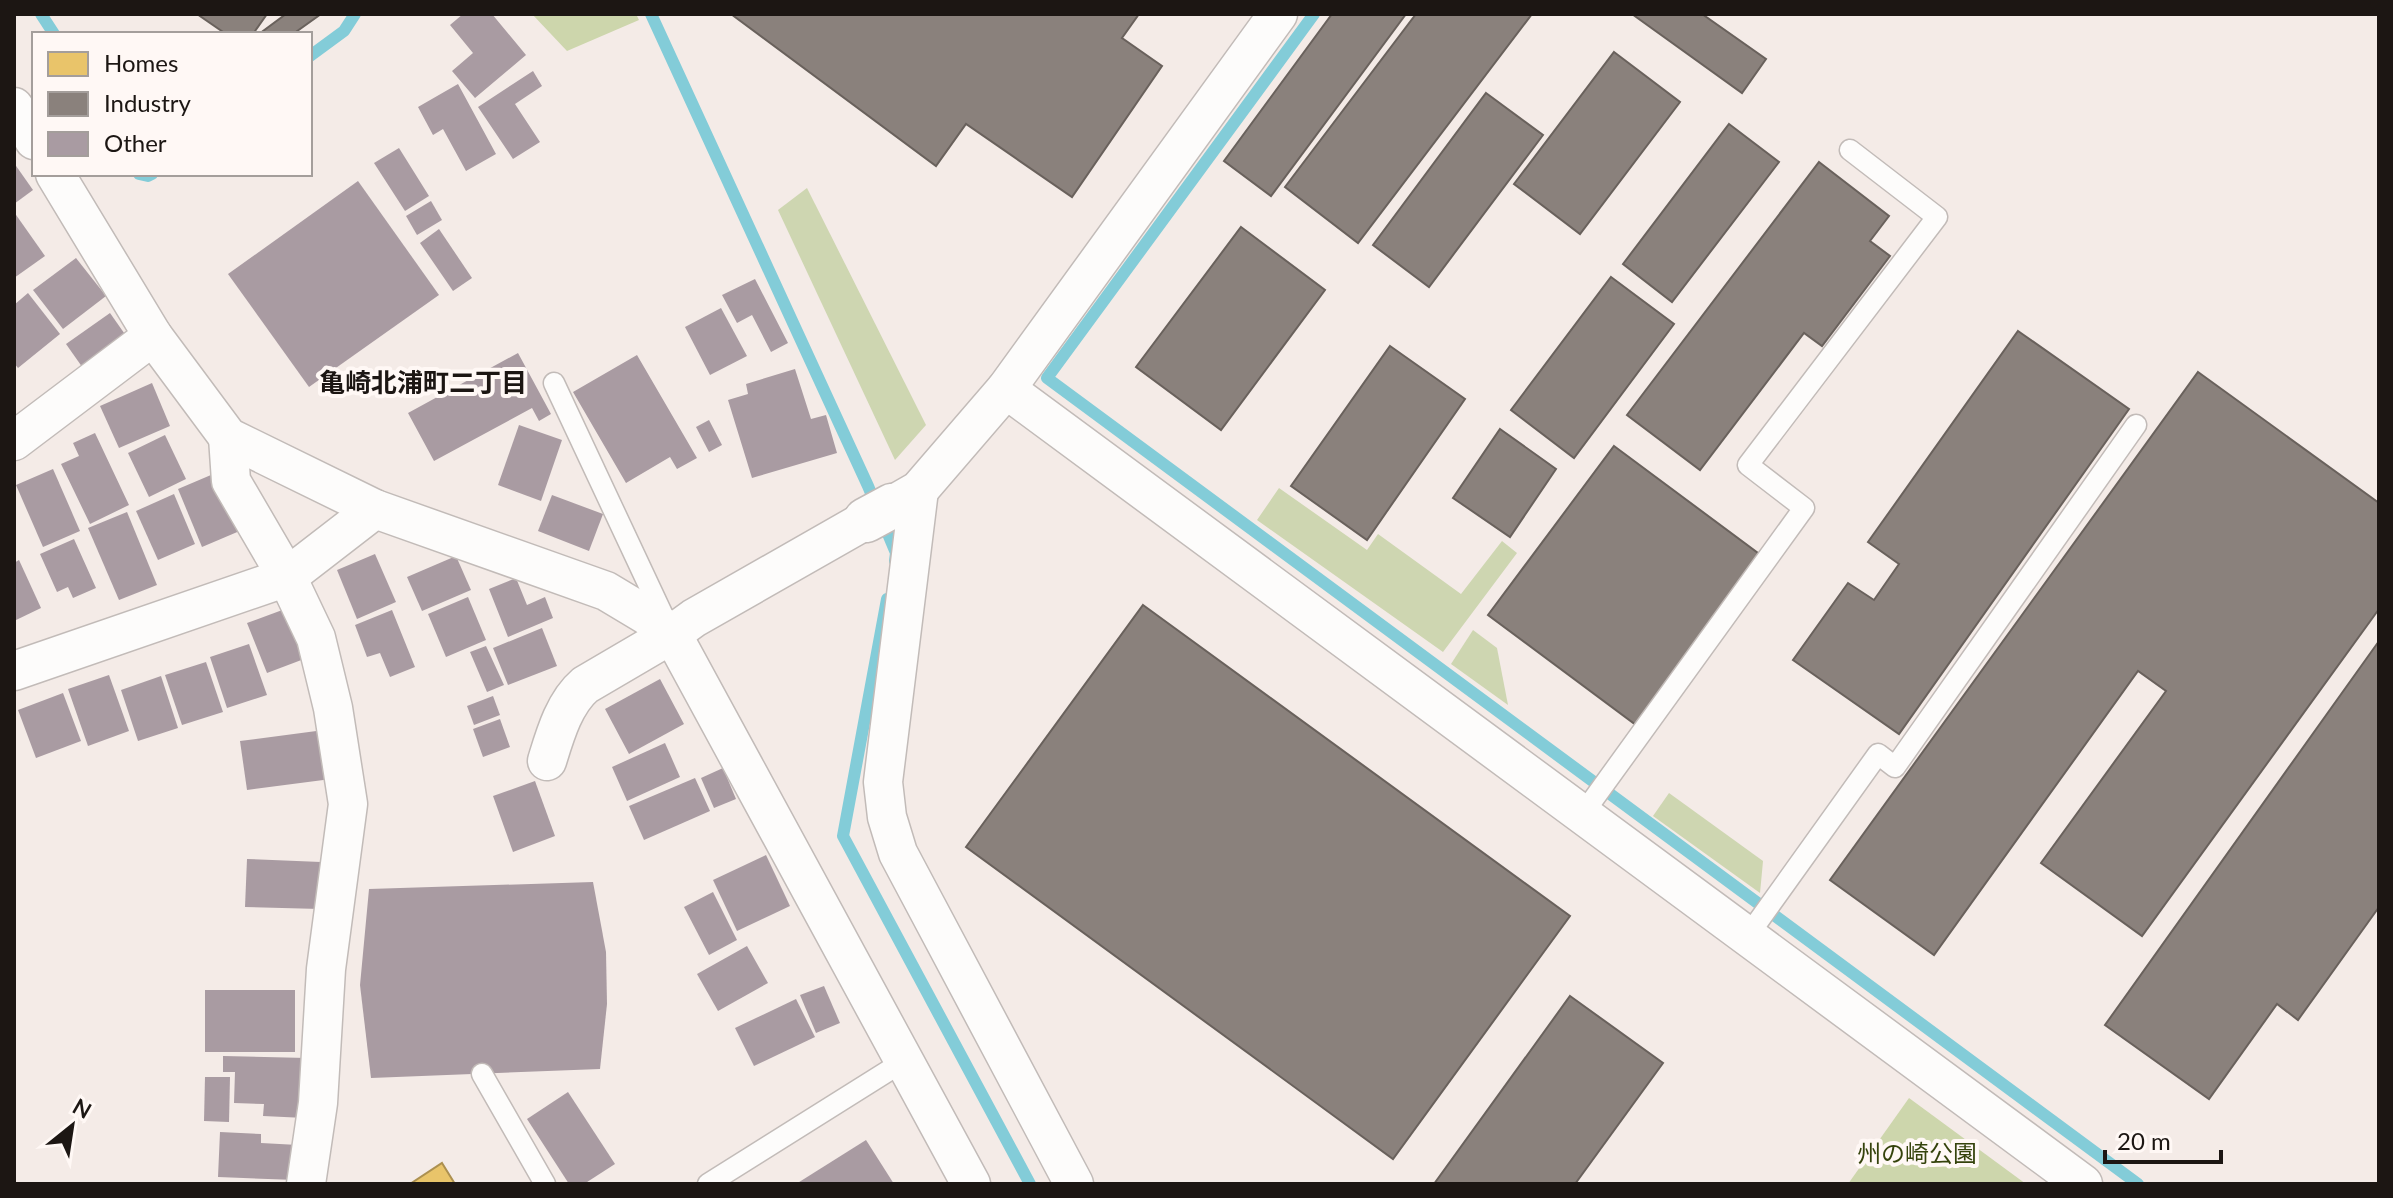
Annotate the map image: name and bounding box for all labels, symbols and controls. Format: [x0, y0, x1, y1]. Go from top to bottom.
legend [32, 32, 312, 176]
text: Homes [104, 48, 178, 77]
text: Industry [104, 88, 191, 117]
text: Other [104, 128, 167, 157]
district label: 亀崎北浦町二丁目 [319, 366, 527, 398]
north arrow [32, 1086, 112, 1166]
text: N [68, 1092, 96, 1124]
scale bar [2105, 1114, 2221, 1164]
text: 20 m [2117, 1126, 2171, 1155]
park label: 州の崎公園 [1857, 1138, 1977, 1167]

